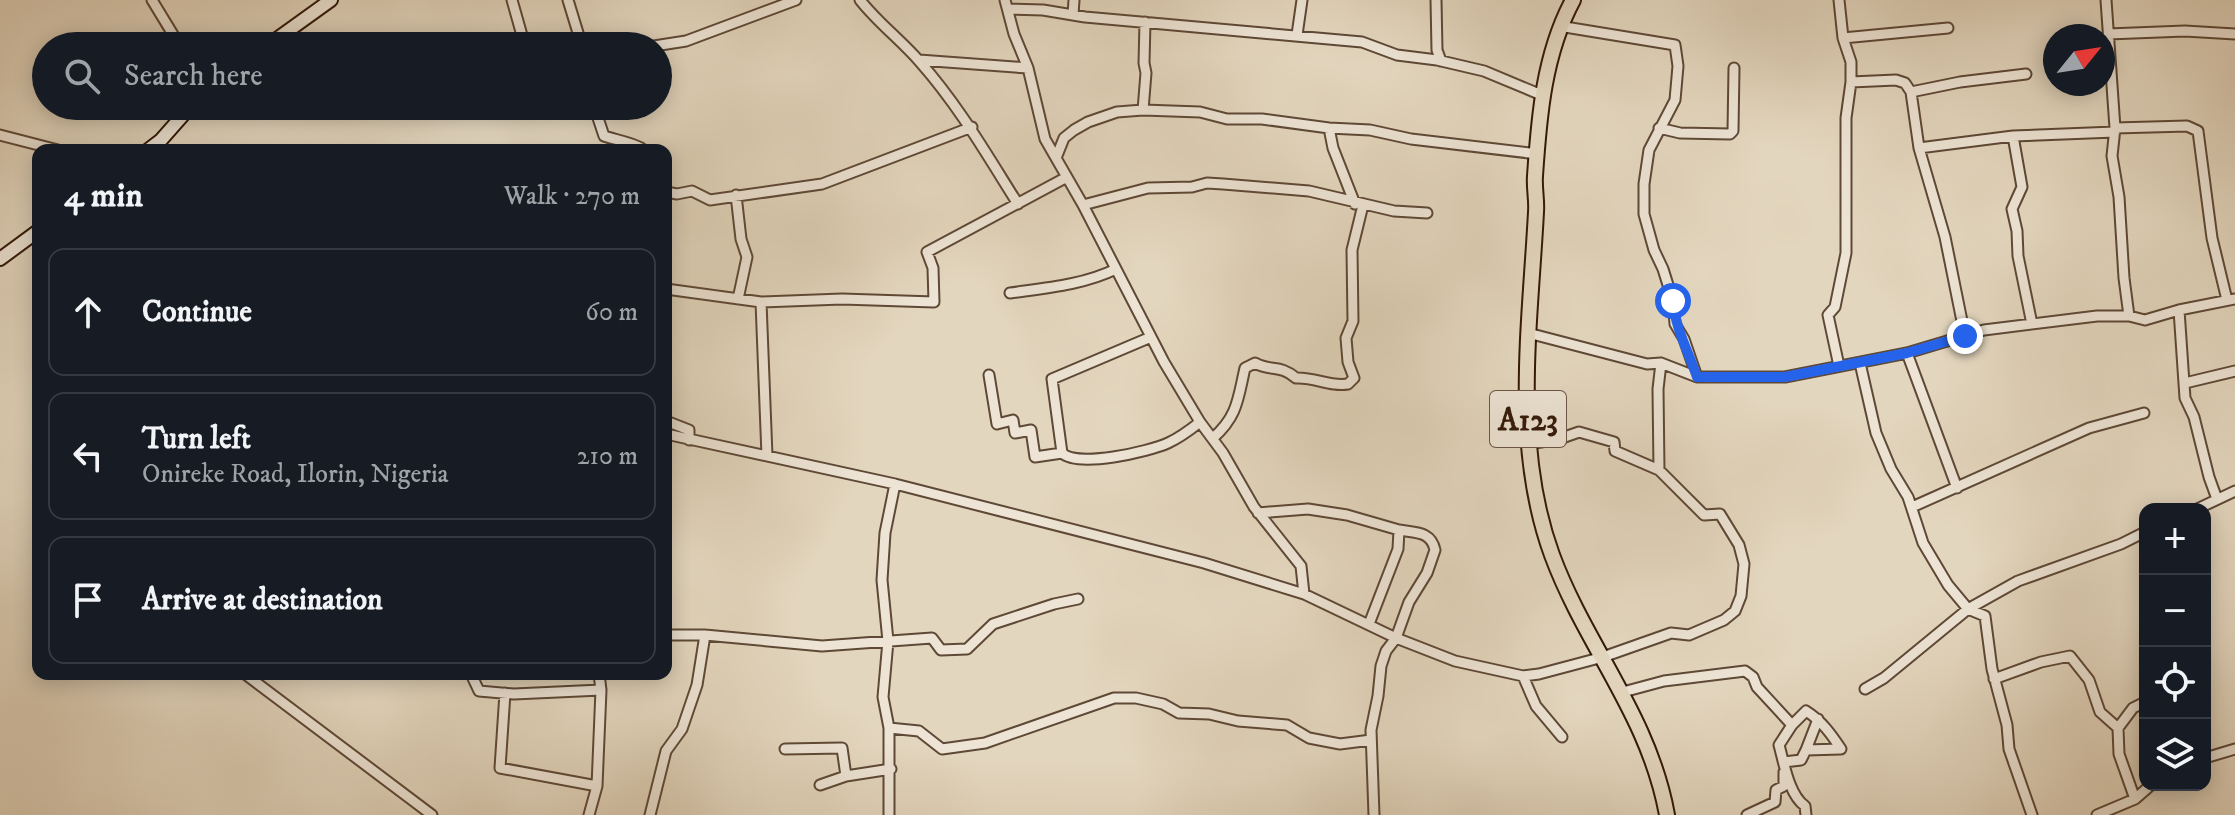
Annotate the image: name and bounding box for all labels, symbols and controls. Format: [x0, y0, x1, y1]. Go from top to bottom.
north arrow [2043, 24, 2115, 96]
search box [32, 32, 672, 120]
icon: search [60, 54, 104, 98]
text: Search here [124, 58, 263, 95]
text: 4 min [64, 175, 143, 217]
text: Walk · 270 m [504, 180, 640, 213]
route start [1655, 283, 1691, 319]
icon: ahead [66, 290, 110, 334]
text: Continue [142, 294, 252, 331]
text: 60 m [585, 296, 638, 329]
route end [1947, 318, 1983, 354]
road number: A123 [1490, 391, 1566, 447]
text: Turn left [142, 421, 251, 458]
icon: left [66, 434, 110, 478]
text: 210 m [577, 440, 638, 473]
text: Onireke Road, Ilorin, Nigeria [142, 458, 449, 491]
map controls [2139, 503, 2211, 791]
button: + [2139, 503, 2211, 575]
button: − [2139, 575, 2211, 647]
icon: arrive [66, 578, 110, 622]
text: Arrive at destination [142, 582, 383, 619]
button: locate [2139, 647, 2211, 719]
button: layers [2139, 719, 2211, 791]

